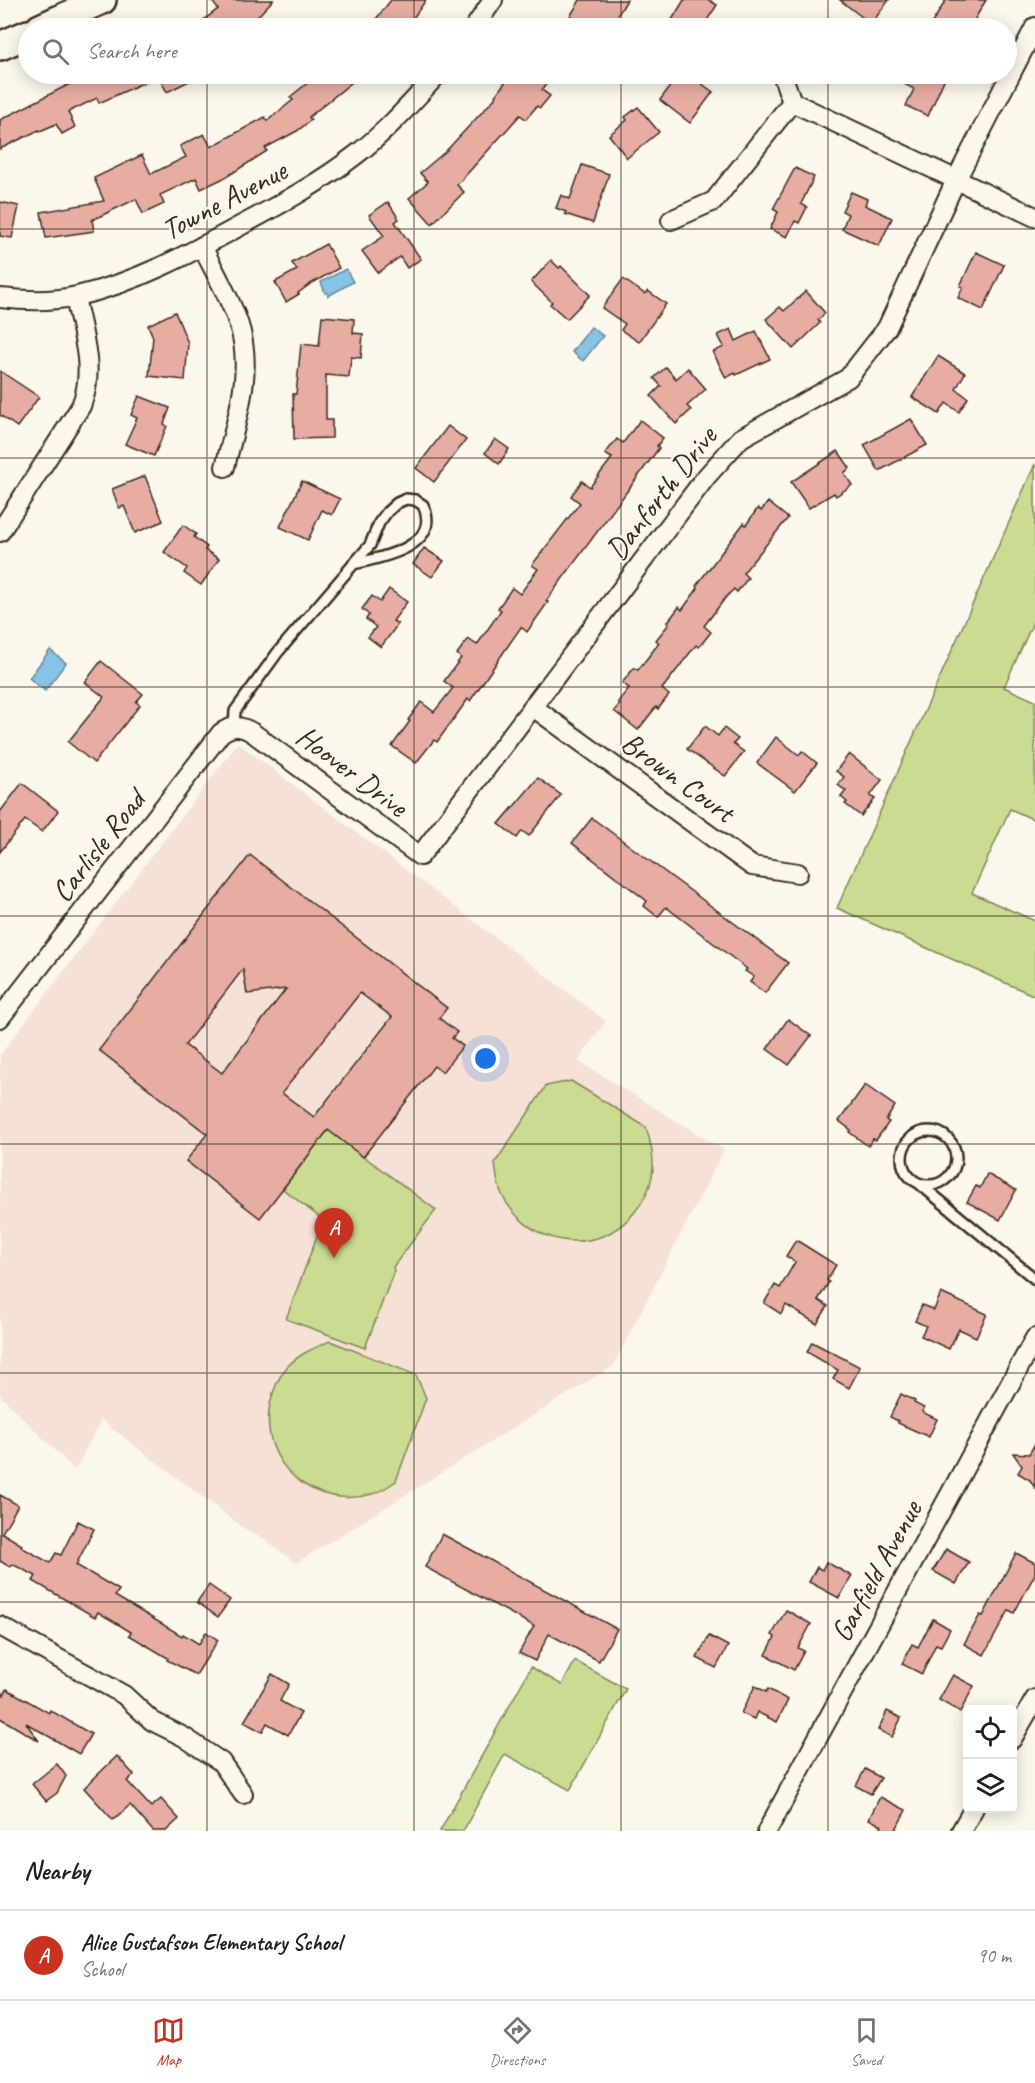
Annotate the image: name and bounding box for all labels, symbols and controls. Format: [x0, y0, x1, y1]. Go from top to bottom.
search box [18, 18, 1017, 84]
icon: search [39, 35, 72, 68]
text: Search here [87, 37, 177, 65]
street label: Towne Avenue [155, 150, 295, 249]
street label: Danforth Drive [597, 417, 726, 567]
street label: Hoover Drive [289, 717, 417, 827]
street label: Brown Court [614, 723, 744, 832]
street label: Carlisle Road [43, 779, 156, 909]
your location [471, 1044, 500, 1073]
pin: A [314, 1208, 354, 1258]
street label: Garfield Avenue [822, 1492, 931, 1648]
map controls [963, 1705, 1017, 1813]
button: locate [963, 1705, 1017, 1759]
button: layers [963, 1759, 1017, 1813]
text: Nearby [24, 1854, 89, 1887]
text: Alice Gustafson Elementary School [81, 1929, 341, 1957]
text: A [38, 1943, 49, 1968]
text: 90 m [977, 1943, 1011, 1968]
text: School [81, 1957, 124, 1982]
tab: Map [152, 2014, 185, 2070]
tab: Directions [490, 2014, 545, 2070]
tab: Saved [850, 2014, 883, 2070]

